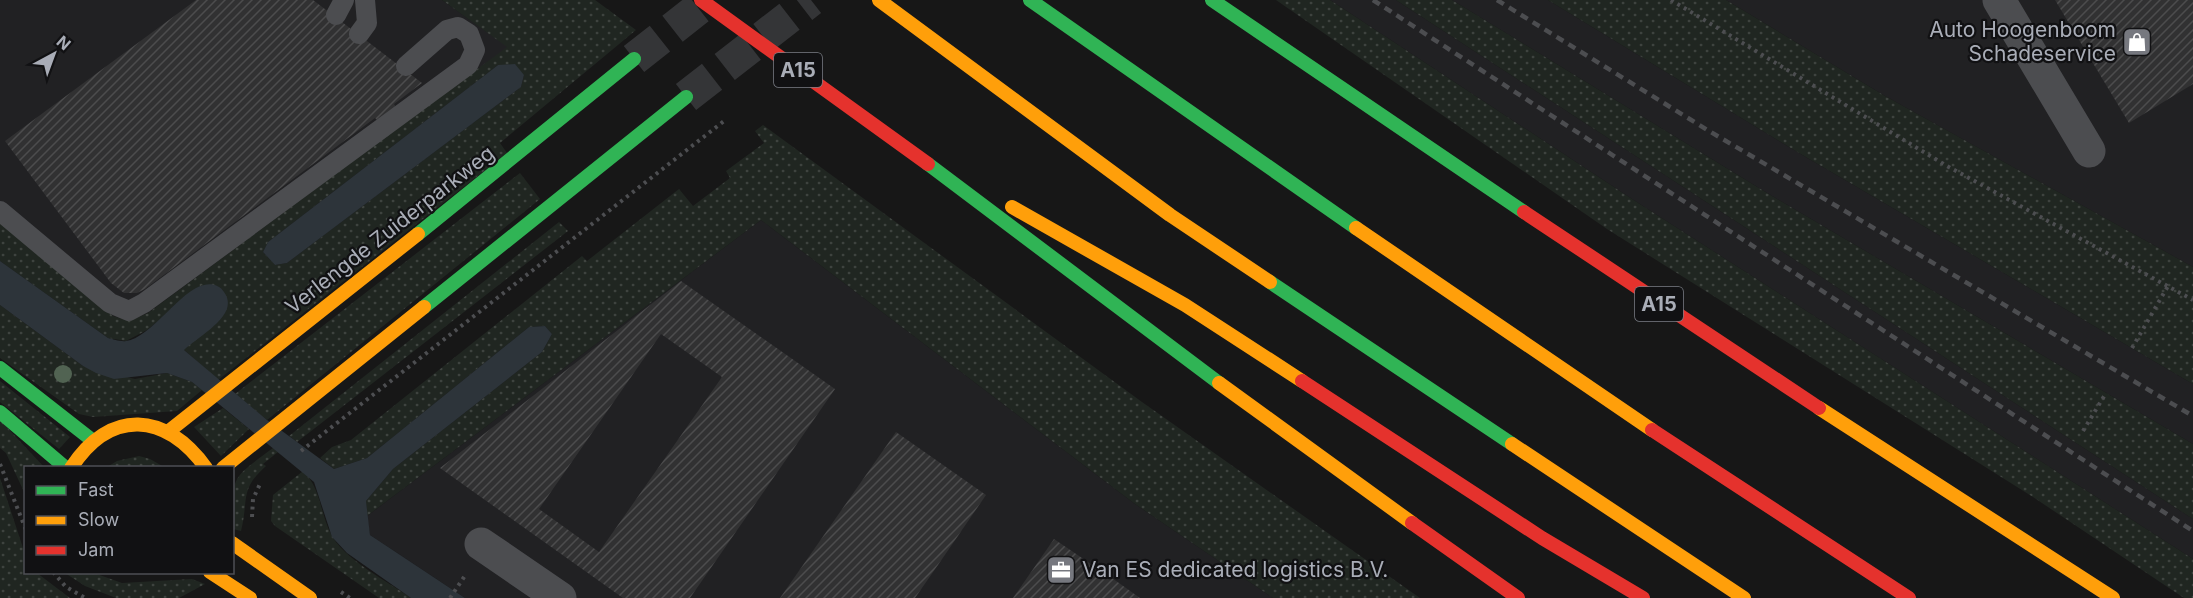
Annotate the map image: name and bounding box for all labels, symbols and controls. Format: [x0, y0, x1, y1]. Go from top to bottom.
place label: Auto Hoogenboom Schadeservice [1929, 17, 2116, 66]
north arrow [24, 24, 84, 84]
shop icon: Auto Hoogenboom Schadeservice [2121, 26, 2153, 58]
text: N [53, 31, 75, 54]
road number: A15 [774, 53, 822, 87]
street label: Verlengde Zuiderparkweg [280, 140, 499, 319]
road number: A15 [1635, 287, 1683, 321]
legend [24, 466, 234, 574]
text: Fast [78, 479, 114, 500]
text: Slow [78, 509, 119, 530]
text: Jam [78, 539, 114, 560]
office icon: Van ES dedicated logistics B.V. [1045, 554, 1077, 586]
place label: Van ES dedicated logistics B.V. [1082, 557, 1388, 582]

